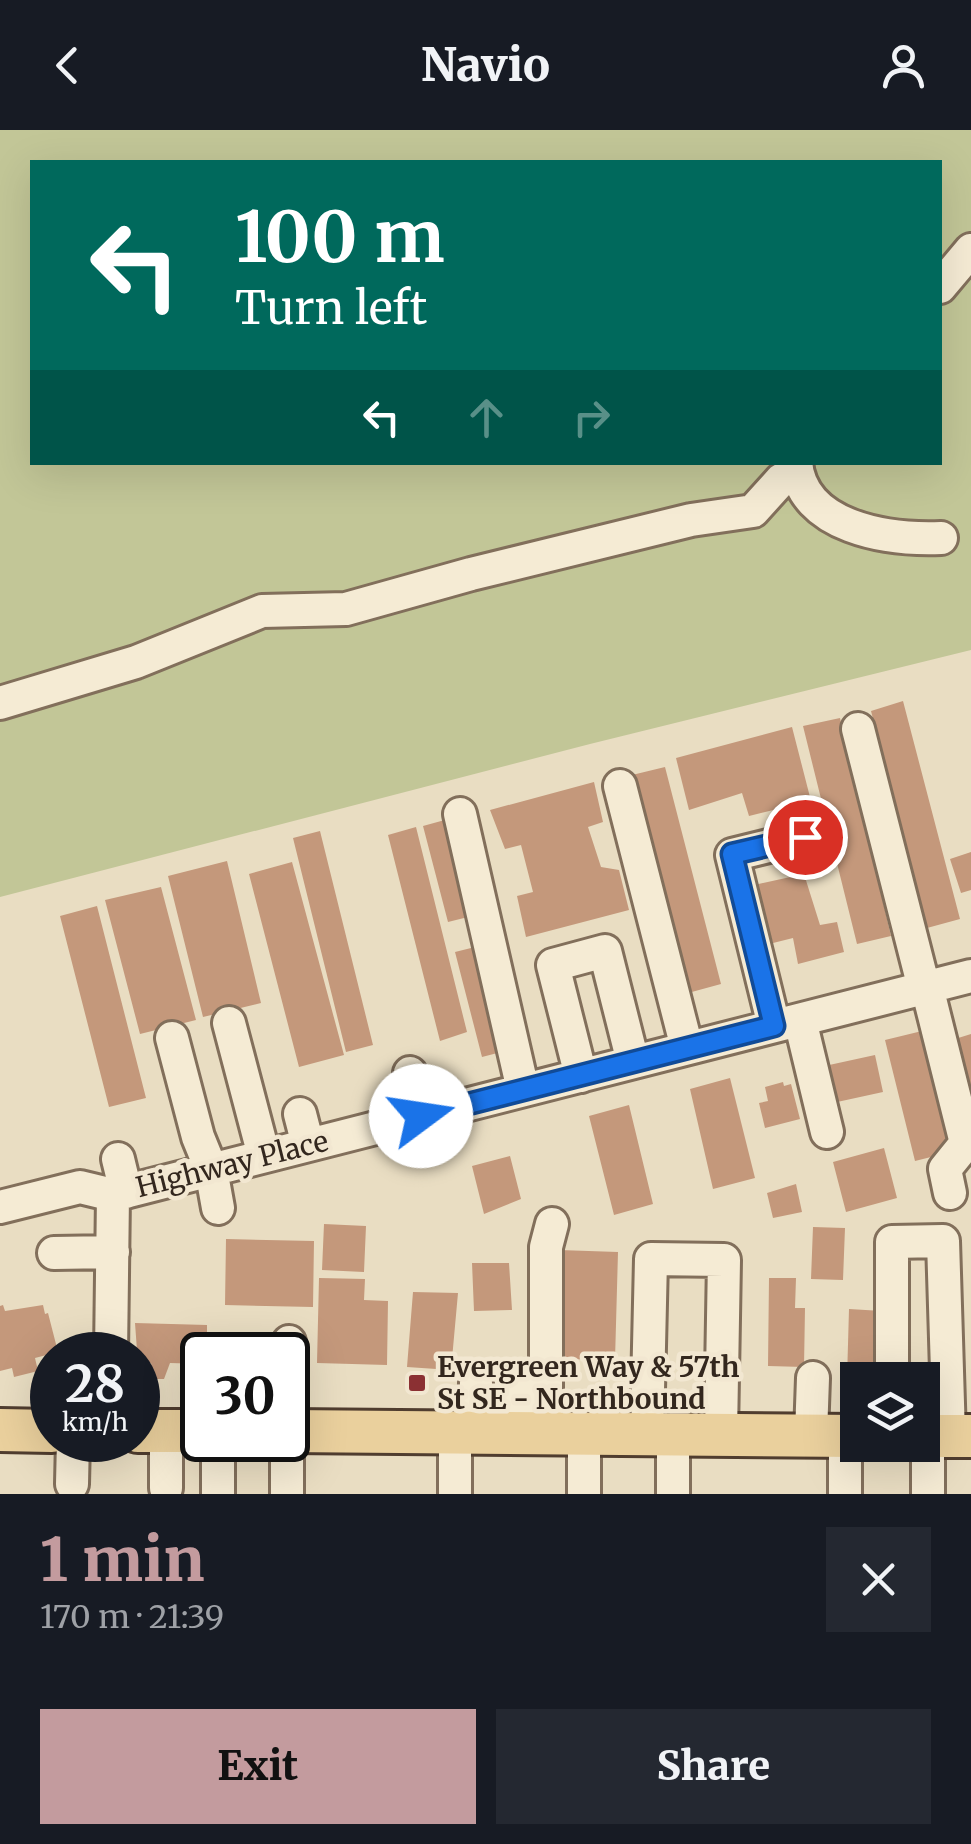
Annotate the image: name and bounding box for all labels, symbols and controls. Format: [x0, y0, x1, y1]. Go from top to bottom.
text: Navio [421, 37, 550, 93]
icon: back [40, 38, 95, 93]
icon: person [876, 38, 931, 93]
text: 100 m [235, 193, 445, 281]
icon: left [70, 200, 200, 330]
text: Turn left [235, 280, 427, 336]
icon: left [354, 390, 409, 445]
icon: ahead [459, 390, 514, 445]
icon: right [564, 390, 619, 445]
pin [763, 795, 848, 880]
icon: arrive [778, 810, 833, 865]
position arrow [369, 1064, 473, 1168]
street label: Highway Place [132, 1123, 332, 1205]
speed limit sign: 30 [180, 1332, 310, 1462]
place label: Evergreen Way & 57th St SE - Northbound [437, 1349, 740, 1417]
text: 28 [65, 1353, 125, 1416]
map controls [840, 1362, 940, 1462]
button: layers [840, 1362, 940, 1462]
marker: Evergreen Way & 57th St SE - Northbound [406, 1372, 428, 1394]
text: km/h [62, 1406, 128, 1438]
text: 1 min [40, 1522, 204, 1597]
button: close [826, 1527, 931, 1632]
text: 170 m · 21:39 [40, 1597, 224, 1637]
button: Exit [40, 1709, 476, 1824]
button: Share [496, 1709, 931, 1824]

